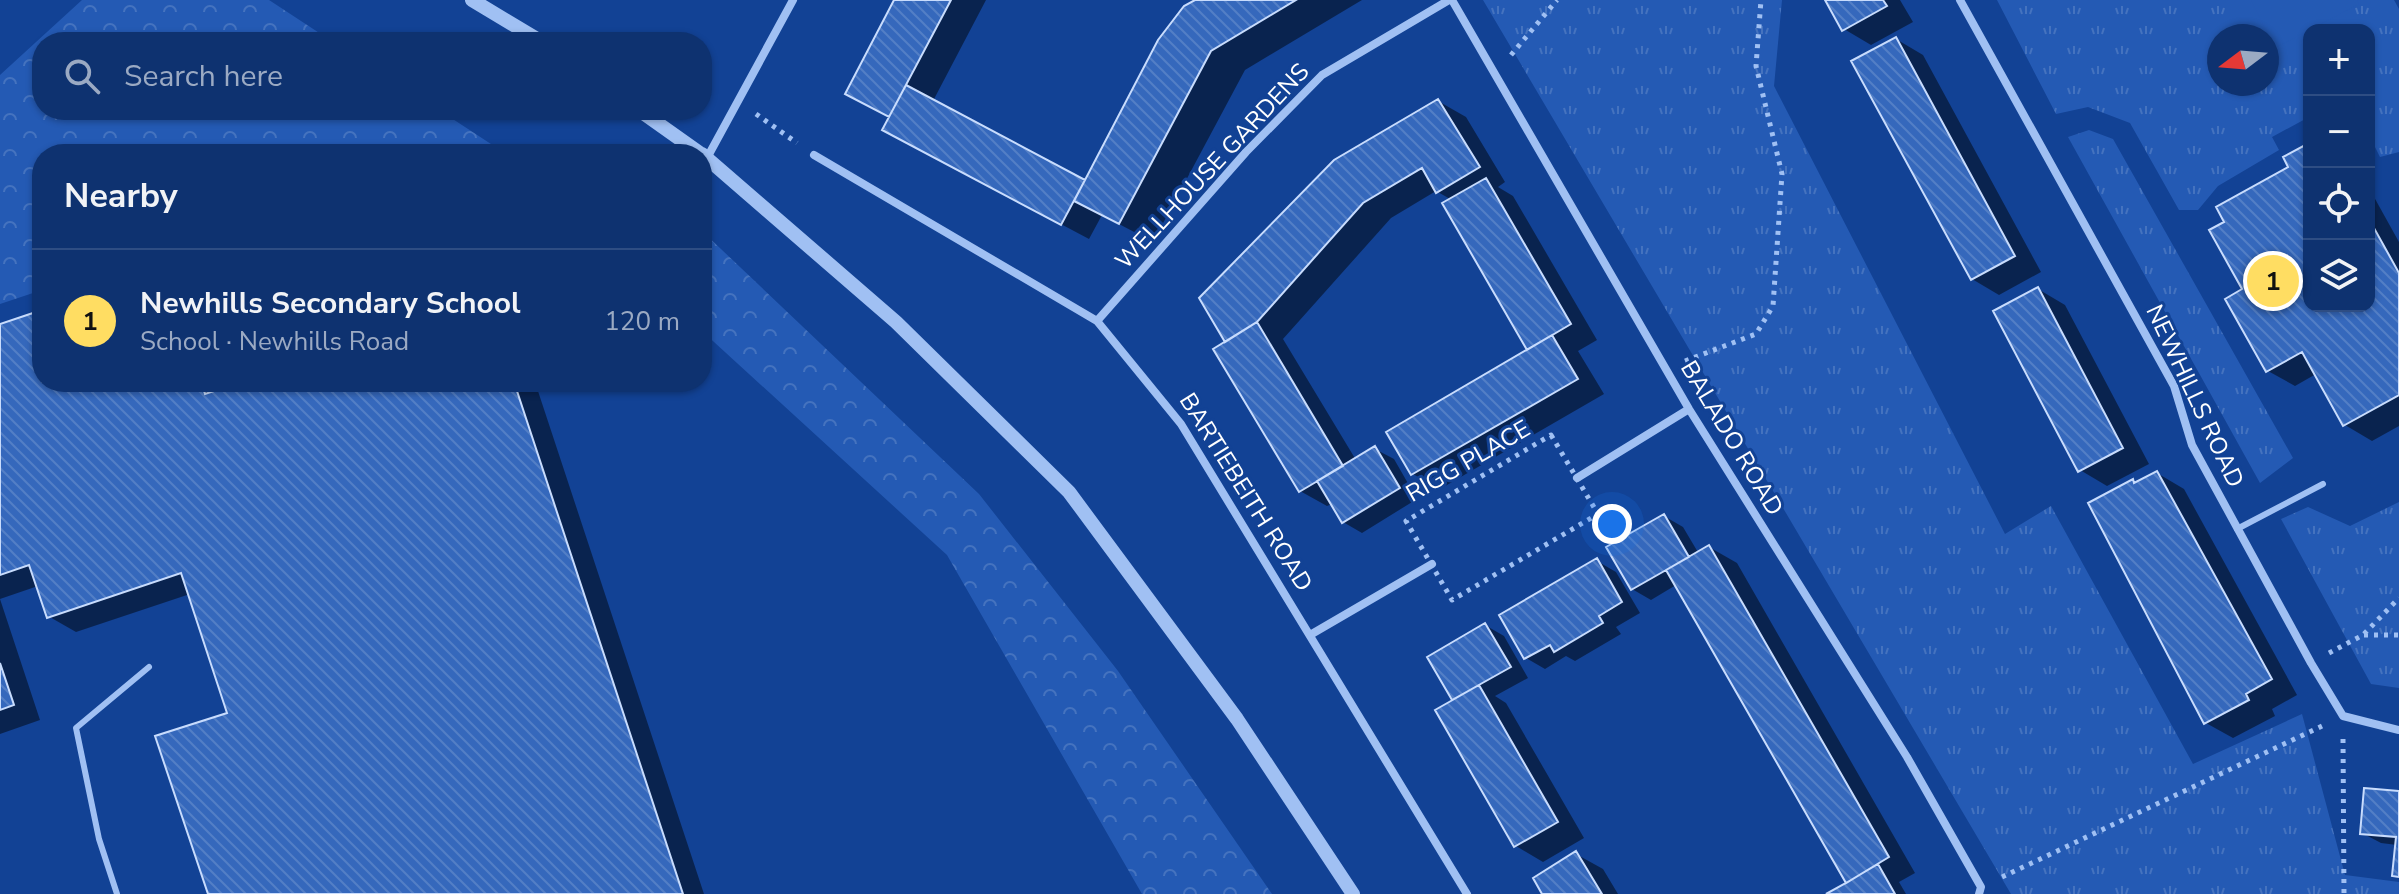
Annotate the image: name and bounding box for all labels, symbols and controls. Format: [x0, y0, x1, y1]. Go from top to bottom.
north arrow [2207, 24, 2279, 96]
map controls [2303, 24, 2375, 312]
button: + [2303, 24, 2375, 96]
search box [32, 32, 712, 120]
icon: search [60, 54, 104, 98]
text: Search here [124, 56, 283, 97]
street label: WELLHOUSE GARDENS [1108, 56, 1316, 276]
button: − [2303, 96, 2375, 168]
button: locate [2303, 168, 2375, 240]
text: Nearby [64, 173, 178, 219]
button: layers [2303, 240, 2375, 312]
pin: 1 [2247, 251, 2299, 311]
text: Newhills Secondary School [140, 283, 521, 324]
street label: NEWHILLS ROAD [2139, 299, 2251, 493]
text: 1 [82, 304, 98, 339]
text: 120 m [604, 304, 680, 339]
text: School · Newhills Road [140, 324, 409, 359]
street label: BALADO ROAD [1673, 355, 1791, 521]
street label: BARTIEBEITH ROAD [1172, 387, 1320, 597]
street label: RIGG PLACE [1400, 413, 1536, 509]
your location [1592, 504, 1632, 544]

